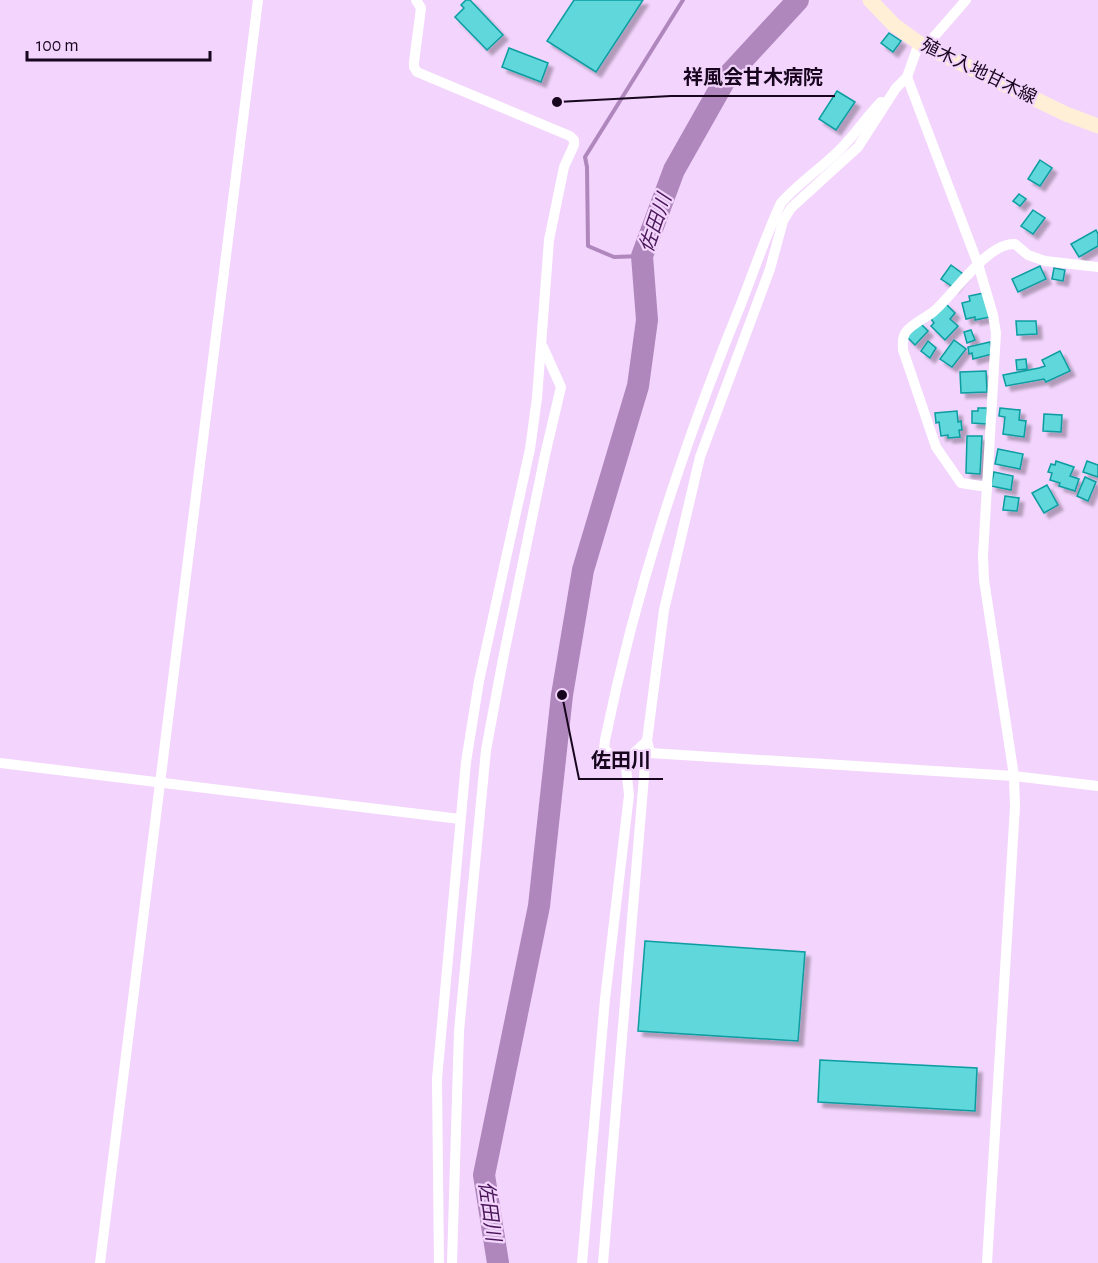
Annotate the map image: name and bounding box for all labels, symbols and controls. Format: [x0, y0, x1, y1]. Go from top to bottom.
scale bar [27, 24, 210, 62]
street label: 殖木入地甘木線 [918, 34, 1040, 108]
text: 100 m [36, 37, 79, 55]
callout: 祥風会甘木病院 [671, 58, 835, 96]
text: 祥風会甘木病院 [683, 66, 823, 88]
water label: 佐田川 [636, 189, 676, 255]
callout: 佐田川 [579, 741, 663, 779]
text: 佐田川 [591, 750, 651, 771]
water label: 佐田川 [475, 1180, 504, 1244]

